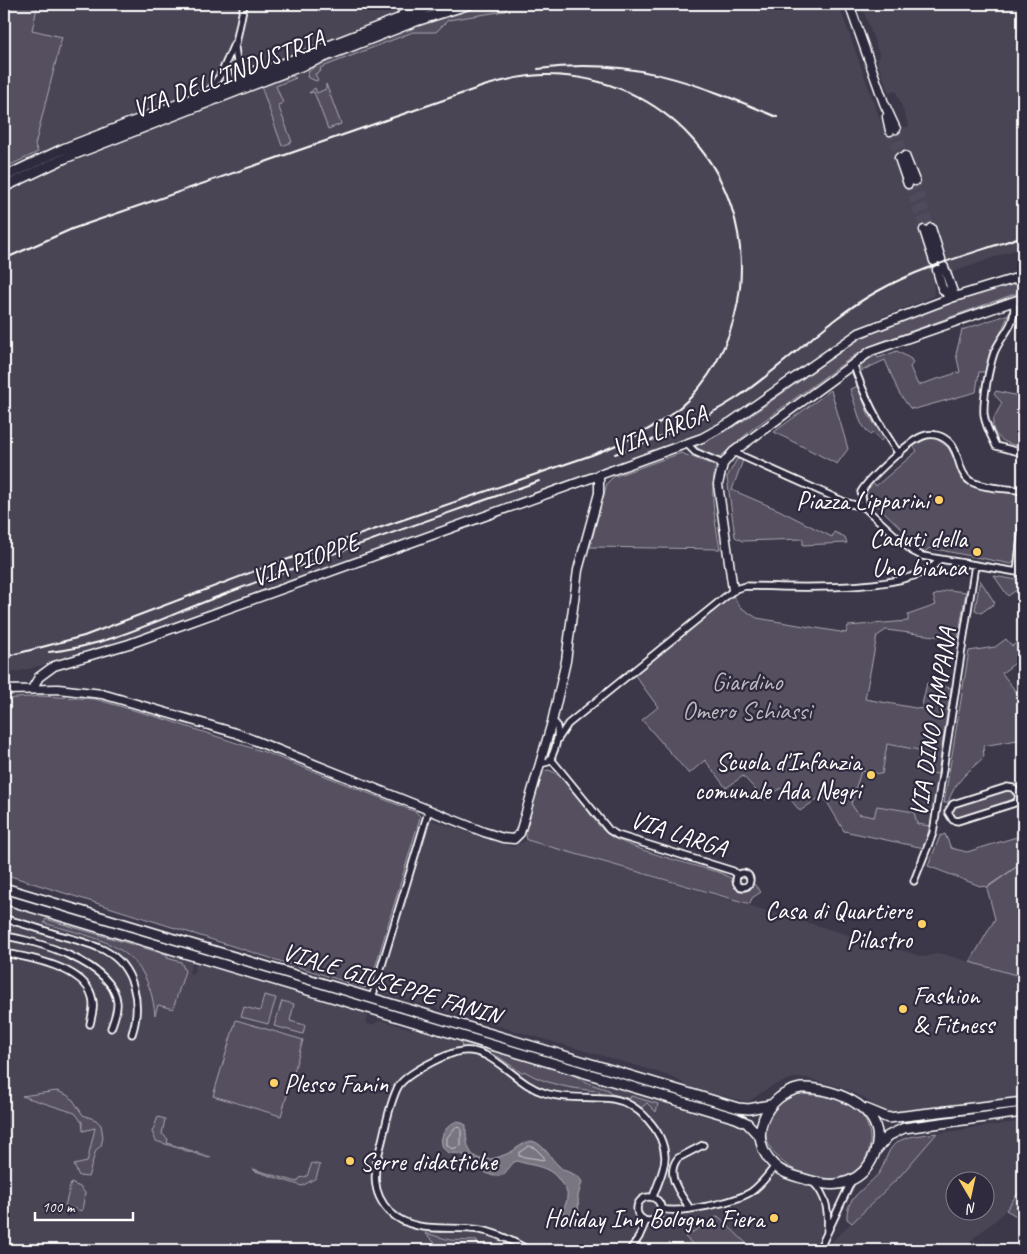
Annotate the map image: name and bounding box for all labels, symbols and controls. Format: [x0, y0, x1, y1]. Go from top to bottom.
street label: VIA DELL'INDUSTRIA [128, 22, 330, 125]
street label: VIA LARGA [607, 398, 713, 464]
place label: Piazza Lipparini [796, 485, 932, 517]
marker: Piazza Lipparini [933, 494, 945, 506]
place label: Caduti della Uno bianca [870, 523, 969, 584]
street label: VIA PIOPPE [248, 525, 366, 594]
marker: Caduti della Uno bianca [971, 546, 983, 558]
street label: VIA DINO CAMPANA [902, 624, 964, 819]
park label: Giardino Omero Schiassi [682, 666, 815, 727]
place label: Scuola d'Infanzia comunale Ada Negri [695, 746, 864, 807]
marker: Scuola d'Infanzia comunale Ada Negri [865, 769, 877, 781]
street label: VIA LARGA [626, 803, 732, 865]
place label: Casa di Quartiere Pilastro [765, 895, 914, 956]
marker: Casa di Quartiere Pilastro [916, 918, 928, 930]
street label: VIALE GIUSEPPE FANIN [279, 936, 508, 1034]
place label: Fashion & Fitness [913, 980, 997, 1041]
marker: Fashion & Fitness [897, 1003, 909, 1015]
place label: Plesso Fanin [284, 1068, 389, 1100]
marker: Plesso Fanin [268, 1077, 280, 1089]
place label: Serre didattiche [360, 1146, 499, 1178]
marker: Serre didattiche [344, 1155, 356, 1167]
north arrow [944, 1172, 994, 1222]
scale bar [35, 1189, 132, 1221]
text: 100 m [42, 1198, 76, 1217]
text: N [964, 1199, 978, 1218]
place label: Holiday Inn Bologna Fiera [544, 1203, 767, 1235]
marker: Holiday Inn Bologna Fiera [768, 1212, 780, 1224]

